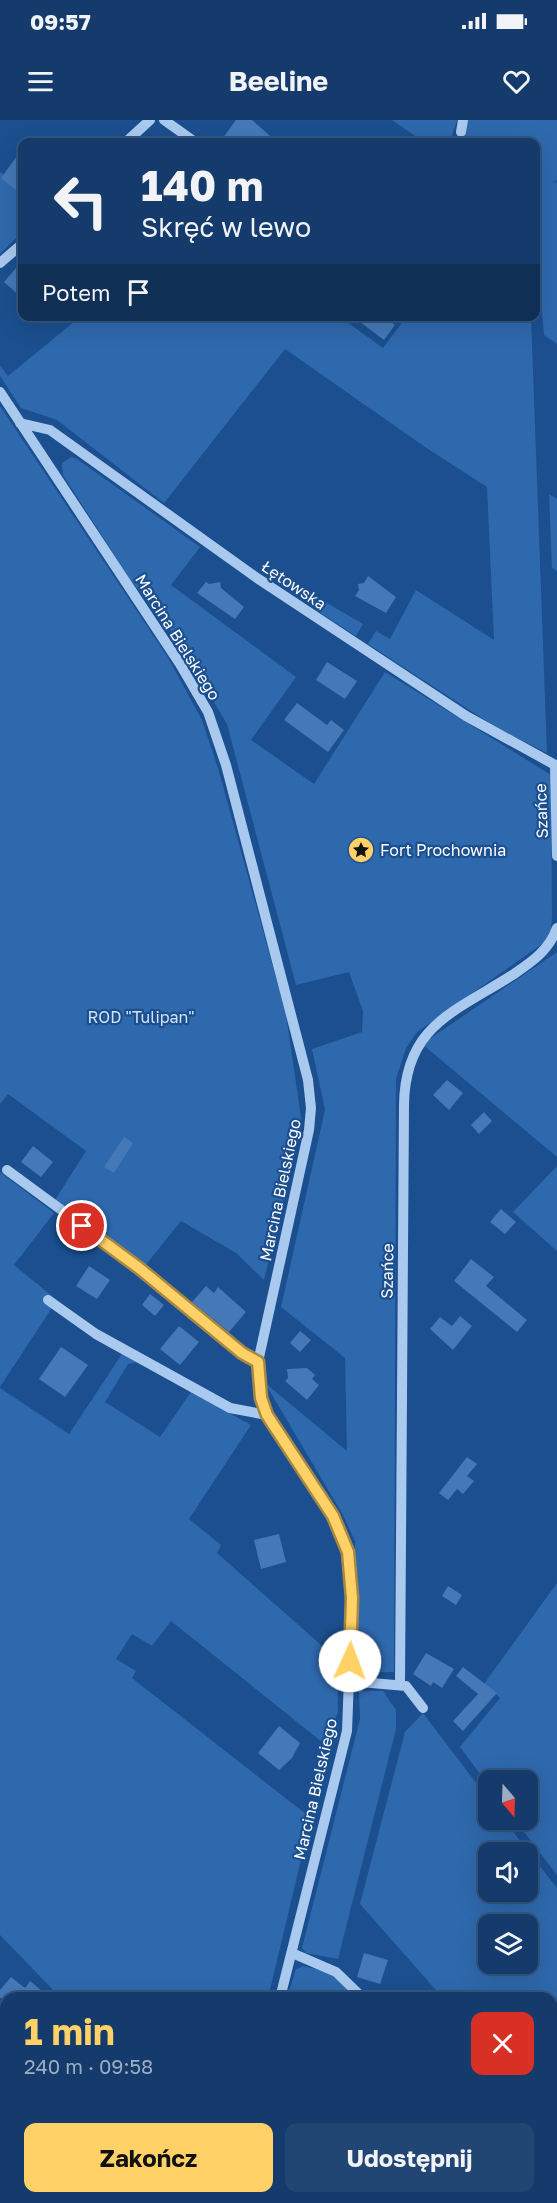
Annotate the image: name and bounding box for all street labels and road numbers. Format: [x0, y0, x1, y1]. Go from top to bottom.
street label: Łętowska [258, 556, 330, 614]
street label: Marcina Bielskiego [131, 570, 225, 704]
street label: Szańce [530, 783, 552, 839]
street label: Marcina Bielskiego [255, 1117, 305, 1263]
street label: Szańce [377, 1243, 397, 1299]
street label: Marcina Bielskiego [289, 1716, 341, 1862]

